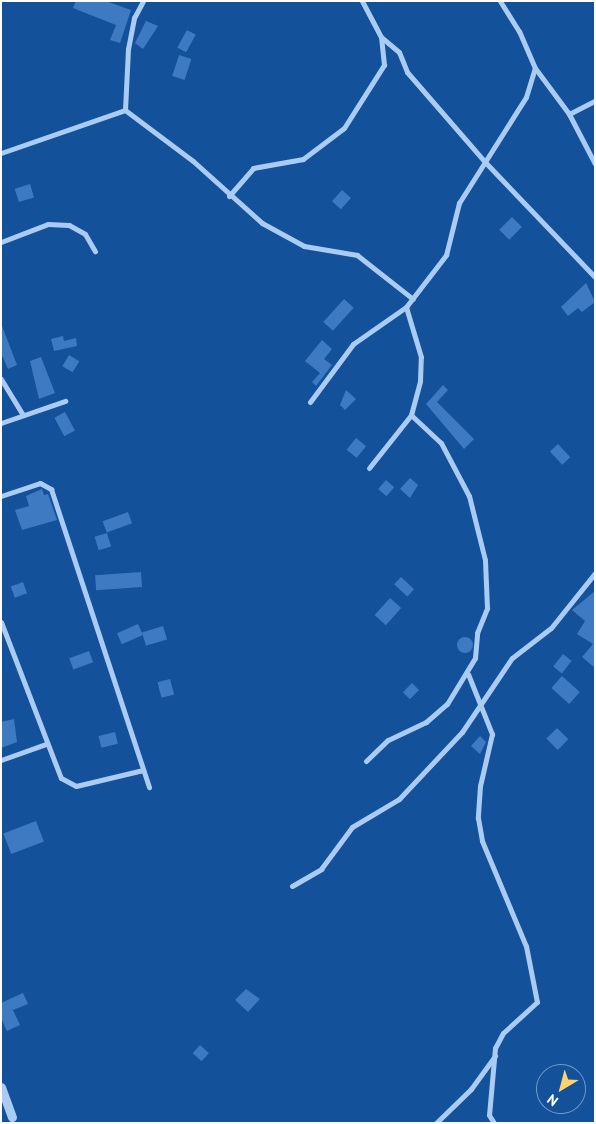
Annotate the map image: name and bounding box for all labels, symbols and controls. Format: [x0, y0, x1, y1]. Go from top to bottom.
north arrow [536, 1064, 586, 1114]
text: N [543, 1090, 562, 1110]

